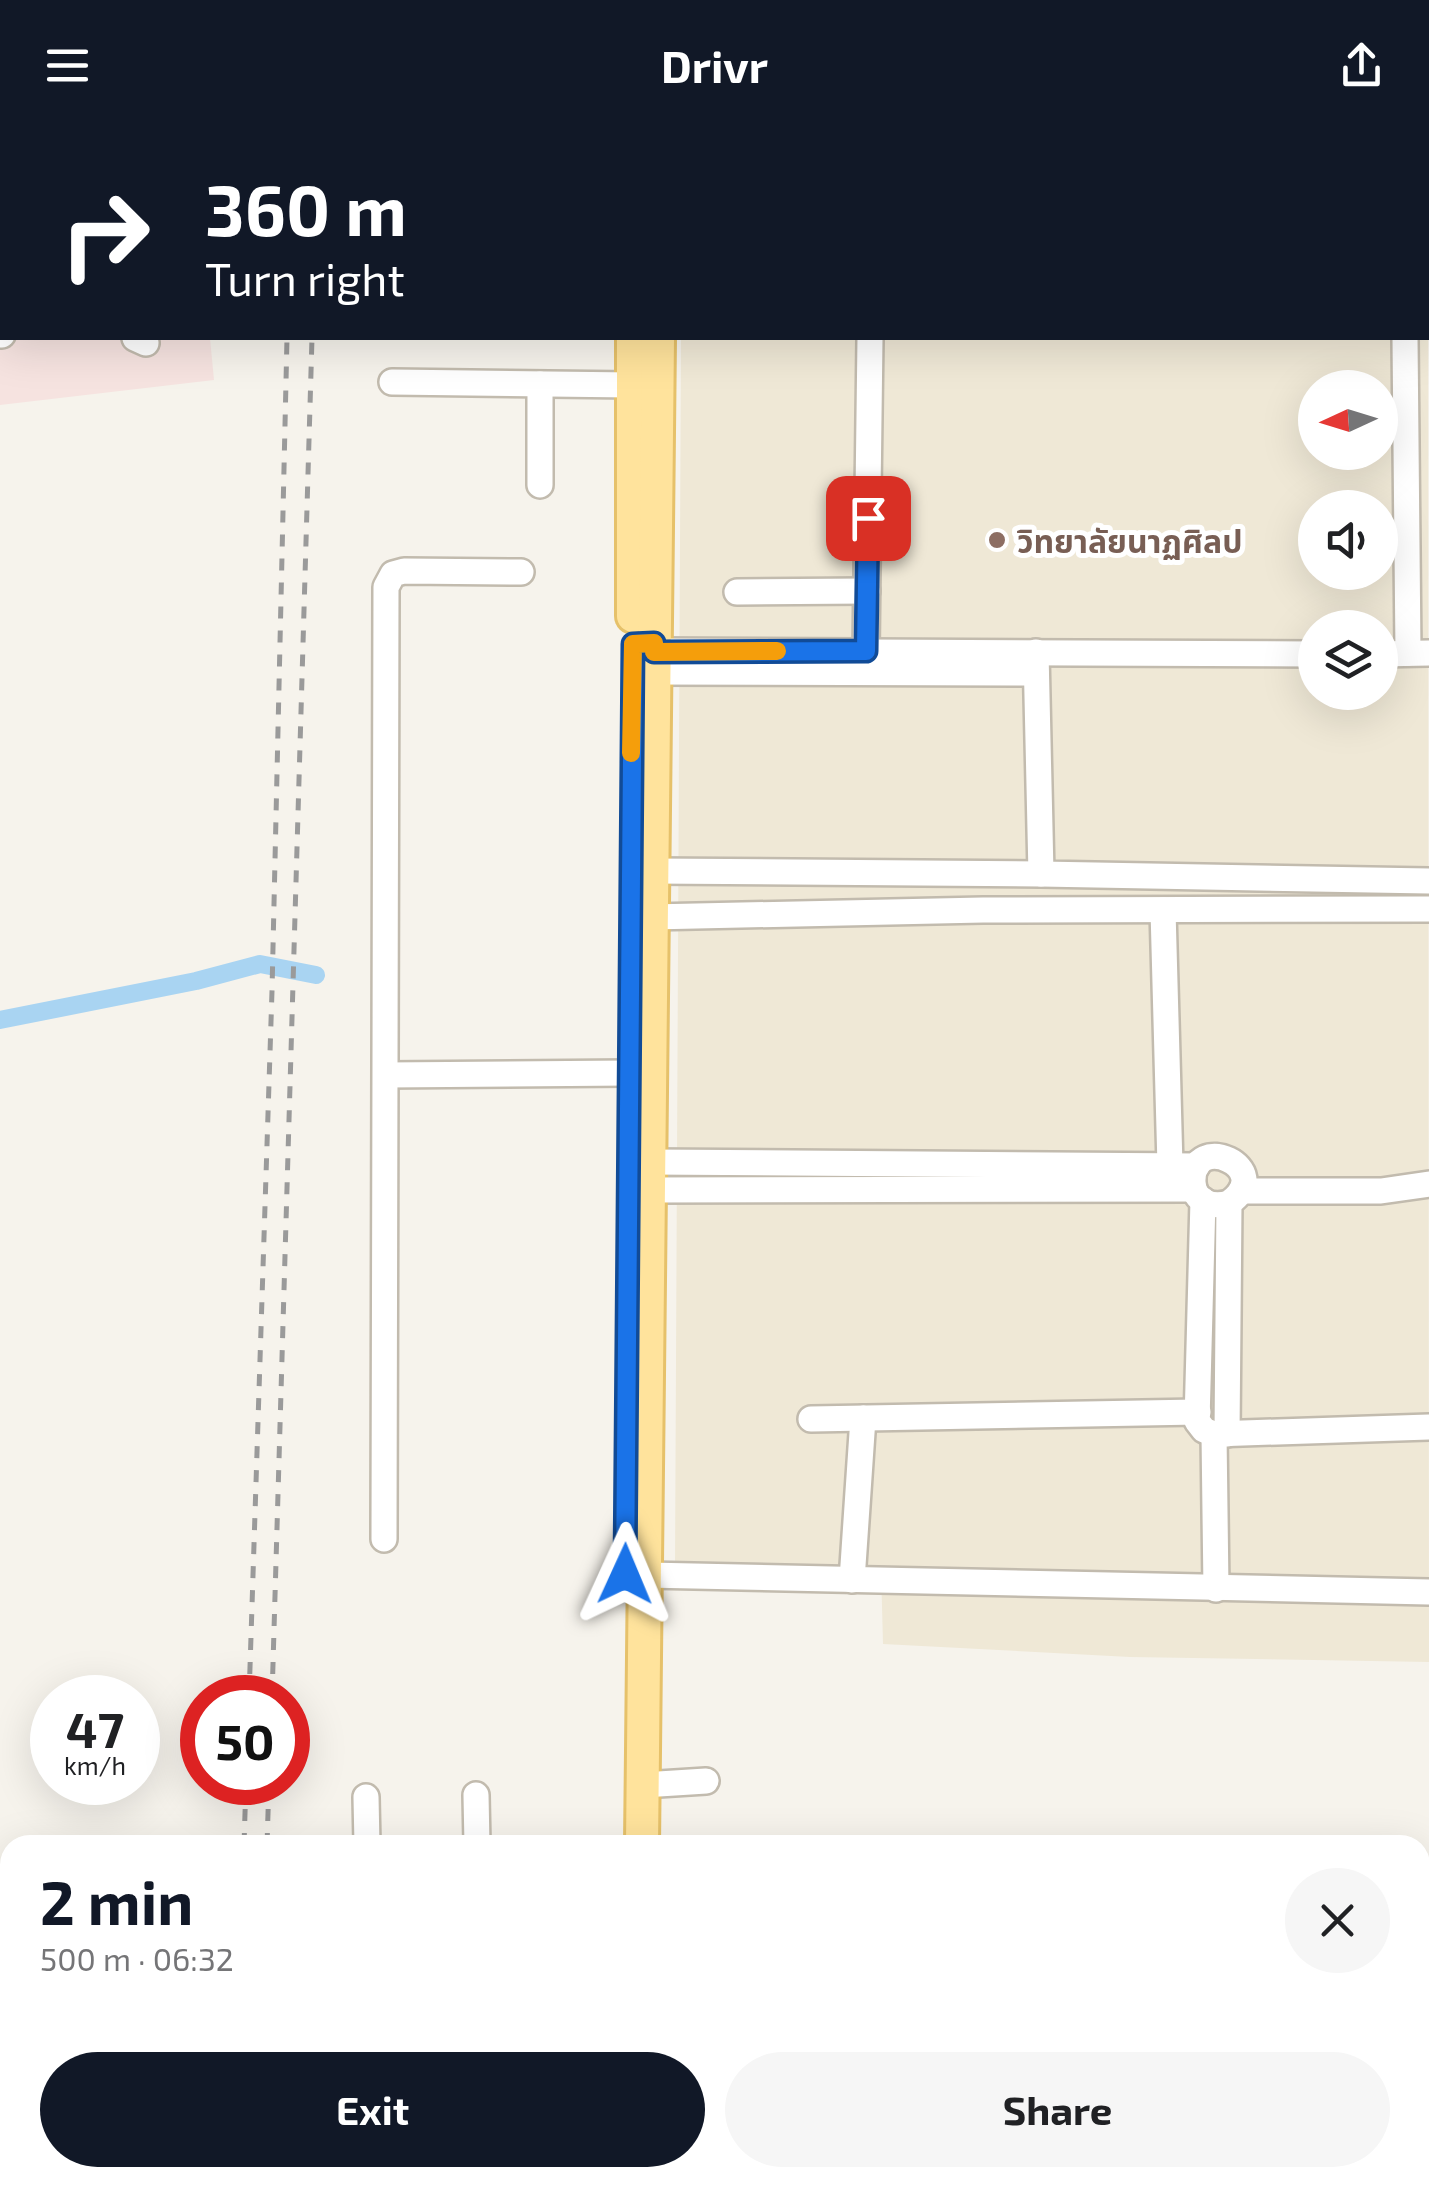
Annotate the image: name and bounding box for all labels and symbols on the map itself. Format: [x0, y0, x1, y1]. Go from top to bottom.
north arrow [1298, 370, 1398, 470]
pin [826, 476, 911, 561]
place label: วิทยาลัยนาฏศิลป [1016, 521, 1243, 560]
marker: วิทยาลัยนาฏศิลป [986, 529, 1008, 551]
position arrow [573, 1522, 677, 1626]
speed limit sign: 50 [180, 1675, 310, 1805]

